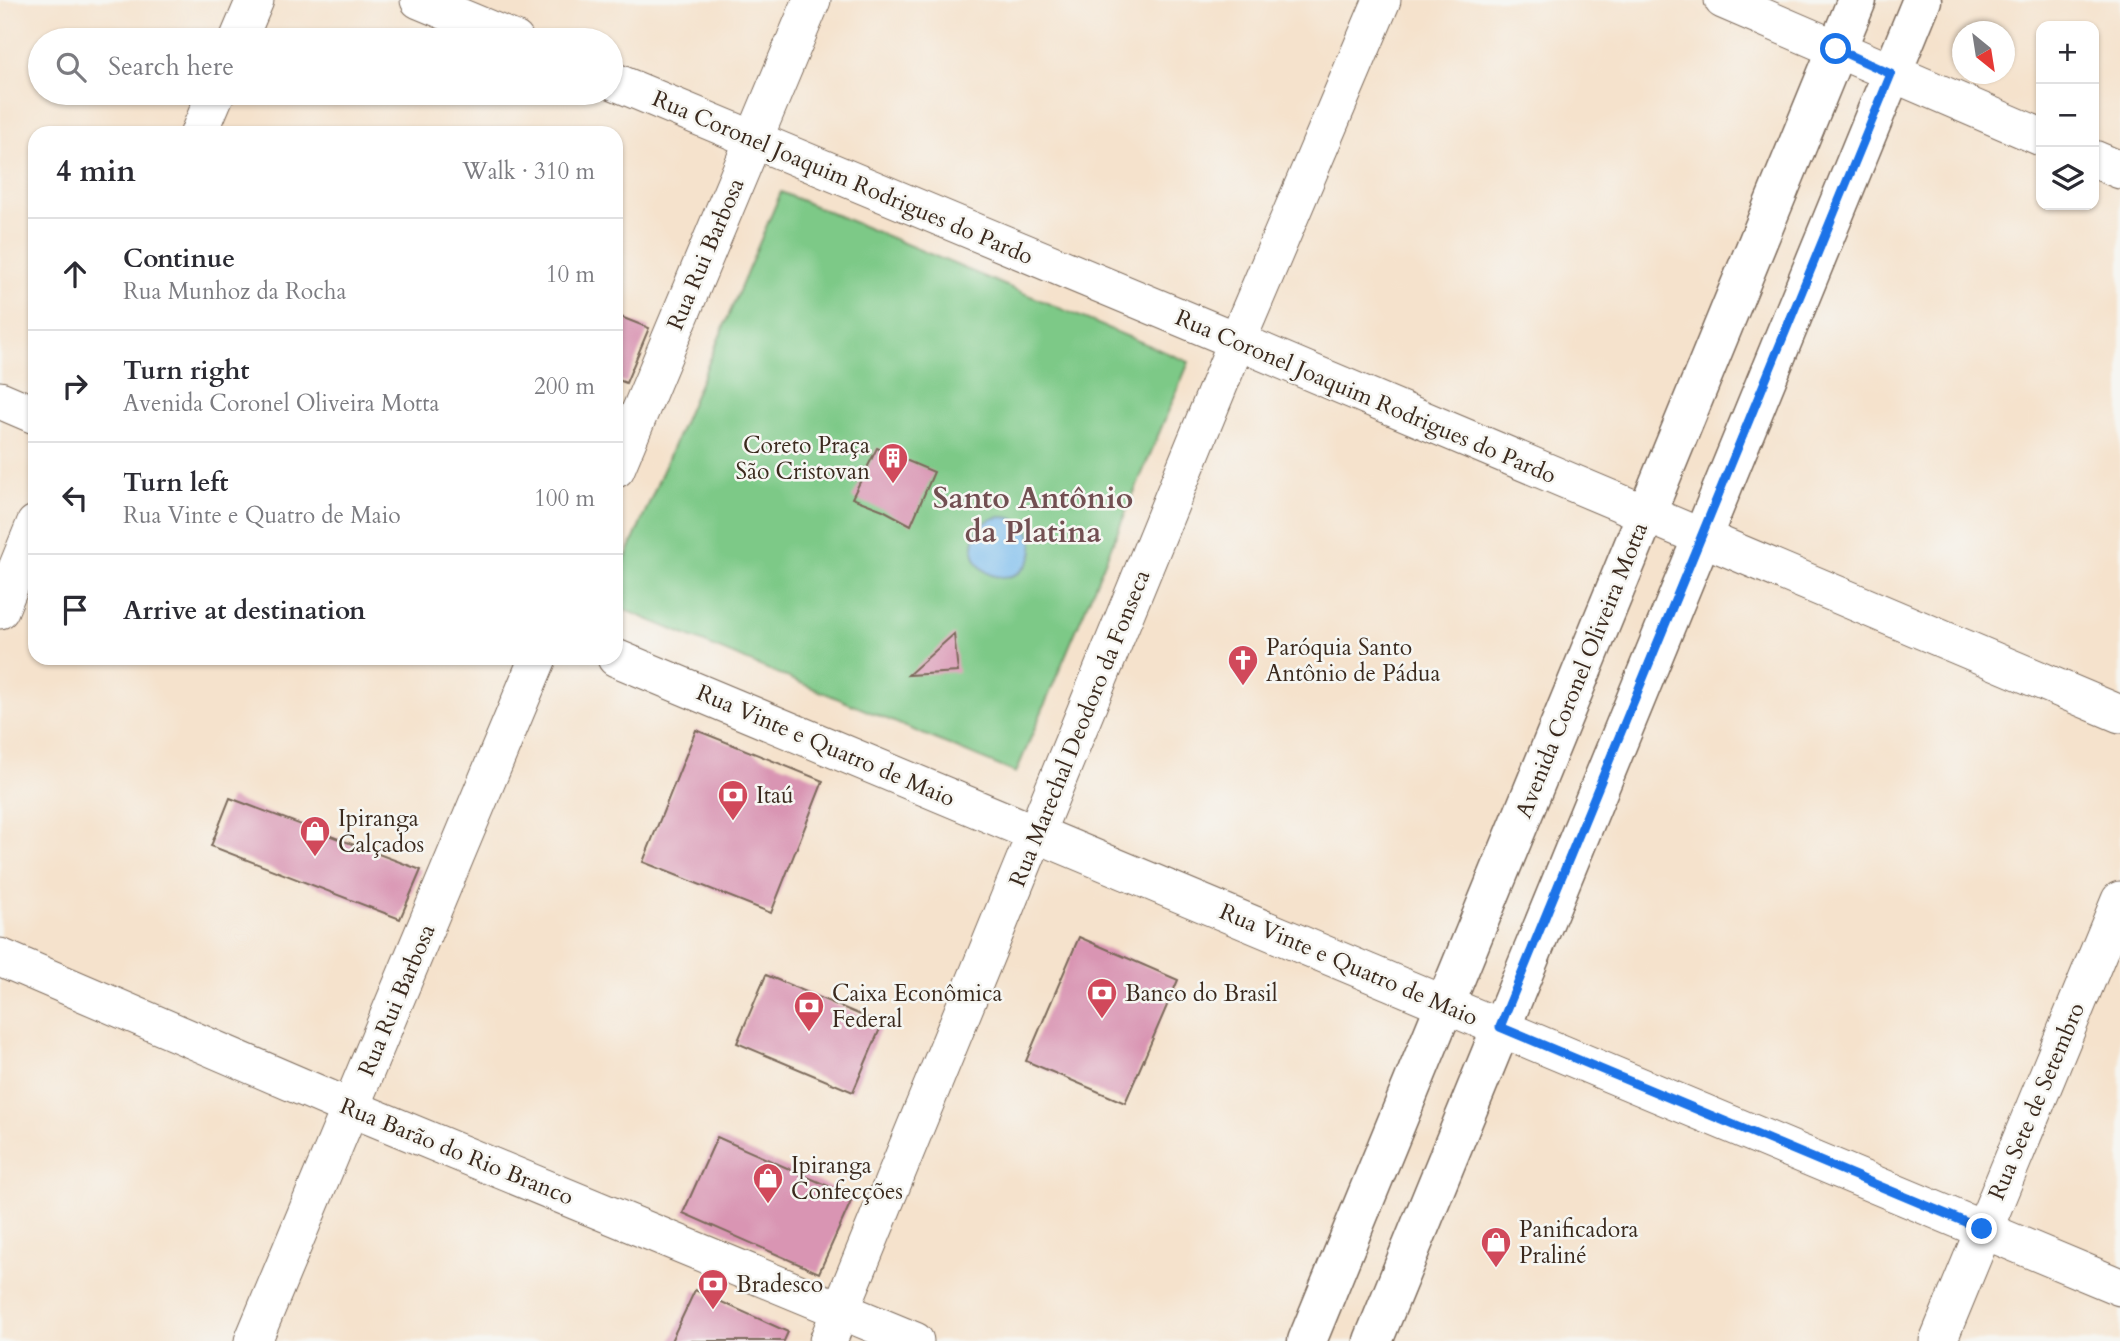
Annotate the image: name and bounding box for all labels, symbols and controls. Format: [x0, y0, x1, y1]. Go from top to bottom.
north arrow [1952, 21, 2015, 84]
map controls [2036, 21, 2099, 210]
button: + [2036, 21, 2099, 84]
search box [28, 28, 623, 105]
route start [1820, 33, 1851, 64]
icon: search [52, 48, 90, 86]
text: Search here [108, 49, 234, 84]
street label: Rua Coronel Joaquim Rodrigues do Pardo [648, 83, 1038, 272]
button: − [2036, 84, 2099, 147]
button: layers [2036, 147, 2099, 210]
text: 4 min [56, 151, 136, 192]
text: Walk · 310 m [462, 156, 595, 187]
street label: Rua Rui Barbosa [659, 173, 751, 335]
text: Continue [123, 241, 235, 276]
icon: ahead [56, 255, 94, 293]
text: 10 m [546, 259, 595, 290]
text: Rua Munhoz da Rocha [123, 276, 346, 307]
street label: Rua Coronel Joaquim Rodrigues do Pardo [1171, 302, 1561, 491]
text: Turn right [123, 353, 250, 388]
icon: right [56, 367, 94, 405]
text: 200 m [534, 371, 595, 402]
text: Avenida Coronel Oliveira Motta [123, 388, 440, 419]
place label: Coreto Praça São Cristovan [735, 430, 870, 487]
building icon: Coreto Praça São Cristovan [876, 441, 910, 485]
text: Turn left [123, 465, 228, 500]
district label: Santo Antônio da Platina [933, 478, 1133, 553]
icon: left [56, 479, 94, 517]
text: 100 m [534, 483, 595, 514]
text: Rua Vinte e Quatro de Maio [123, 500, 401, 531]
street label: Avenida Coronel Oliveira Motta [1508, 518, 1655, 823]
street label: Rua Marechal Deodoro da Fonseca [1002, 565, 1157, 891]
icon: arrive [56, 591, 94, 629]
text: Arrive at destination [123, 593, 366, 628]
place label: Paróquia Santo Antônio de Pádua [1266, 632, 1441, 689]
church icon: Paróquia Santo Antônio de Pádua [1226, 643, 1260, 687]
street label: Rua Vinte e Quatro de Maio [692, 677, 960, 814]
bank icon: Itaú [716, 778, 750, 822]
place label: Itaú [756, 780, 794, 811]
place label: Ipiranga Calçados [338, 803, 424, 860]
shop icon: Ipiranga Calçados [298, 814, 332, 858]
street label: Rua Vinte e Quatro de Maio [1215, 896, 1483, 1033]
street label: Rua Rui Barbosa [350, 919, 442, 1081]
bank icon: Banco do Brasil [1085, 976, 1119, 1020]
place label: Caixa Econômica Federal [832, 978, 1003, 1035]
place label: Banco do Brasil [1125, 978, 1278, 1009]
bank icon: Caixa Econômica Federal [792, 989, 826, 1033]
street label: Rua Sete de Setembro [1981, 998, 2092, 1205]
street label: Rua Barão do Rio Branco [336, 1090, 578, 1212]
place label: Ipiranga Confecções [791, 1150, 903, 1207]
shop icon: Ipiranga Confecções [751, 1161, 785, 1205]
route end [1966, 1213, 1997, 1244]
place label: Panificadora Praliné [1519, 1214, 1639, 1271]
shop icon: Panificadora Praliné [1479, 1225, 1513, 1269]
bank icon: Bradesco [696, 1267, 730, 1311]
place label: Bradesco [736, 1269, 823, 1300]

